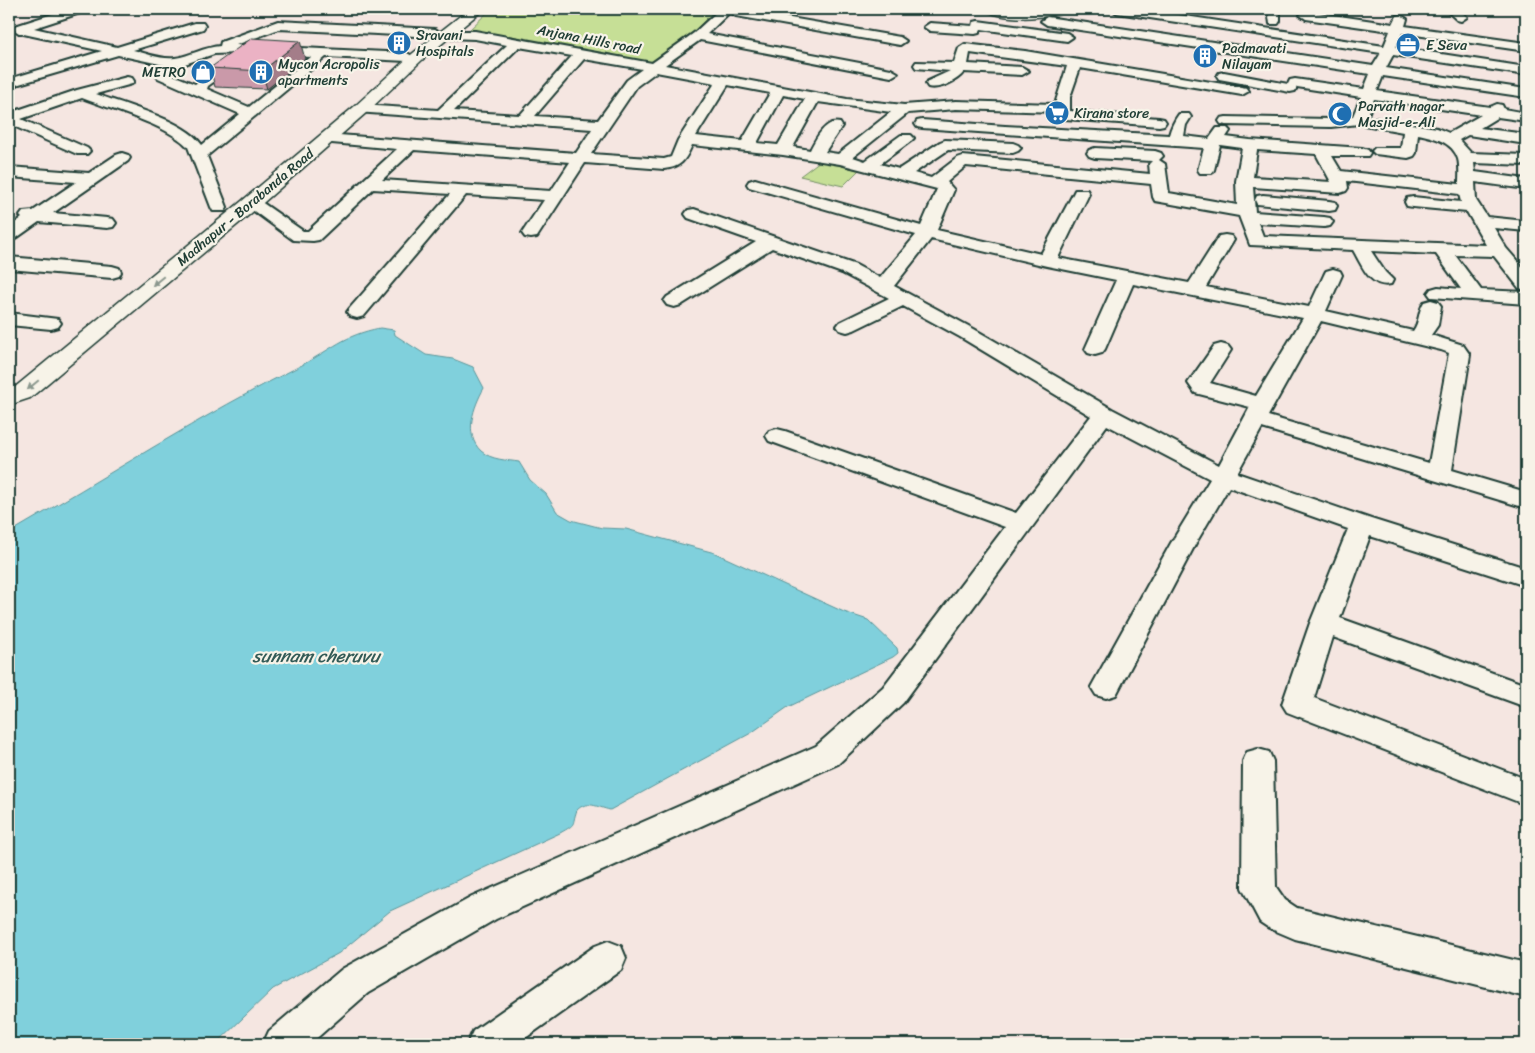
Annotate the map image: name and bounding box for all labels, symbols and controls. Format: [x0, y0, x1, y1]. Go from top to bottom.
street label: Anjana Hills road [534, 17, 644, 62]
place label: Sravani Hospitals [416, 23, 474, 64]
building icon: Sravani Hospitals [386, 30, 412, 56]
office icon: E Seva [1395, 32, 1421, 58]
place label: E Seva [1426, 33, 1468, 58]
place label: Padmavati Nilayam [1222, 36, 1287, 77]
building icon: Padmavati Nilayam [1192, 43, 1218, 69]
place label: Mycon Acropolis apartments [278, 52, 380, 93]
shop icon: METRO [190, 59, 216, 85]
building icon: Mycon Acropolis apartments [248, 59, 274, 85]
place label: METRO [142, 60, 186, 85]
place label: Parvath nagar Masjid-e-Ali [1358, 94, 1445, 135]
supermarket icon: Kirana store [1044, 100, 1070, 126]
place label: Kirana store [1074, 101, 1149, 126]
mosque icon: Parvath nagar Masjid-e-Ali [1327, 101, 1353, 127]
street label: Madhapur - Borabanda Road [171, 141, 321, 273]
one-way arrow [151, 275, 164, 286]
one-way arrow [26, 379, 39, 390]
water label: sunnam cheruvu [252, 640, 382, 672]

